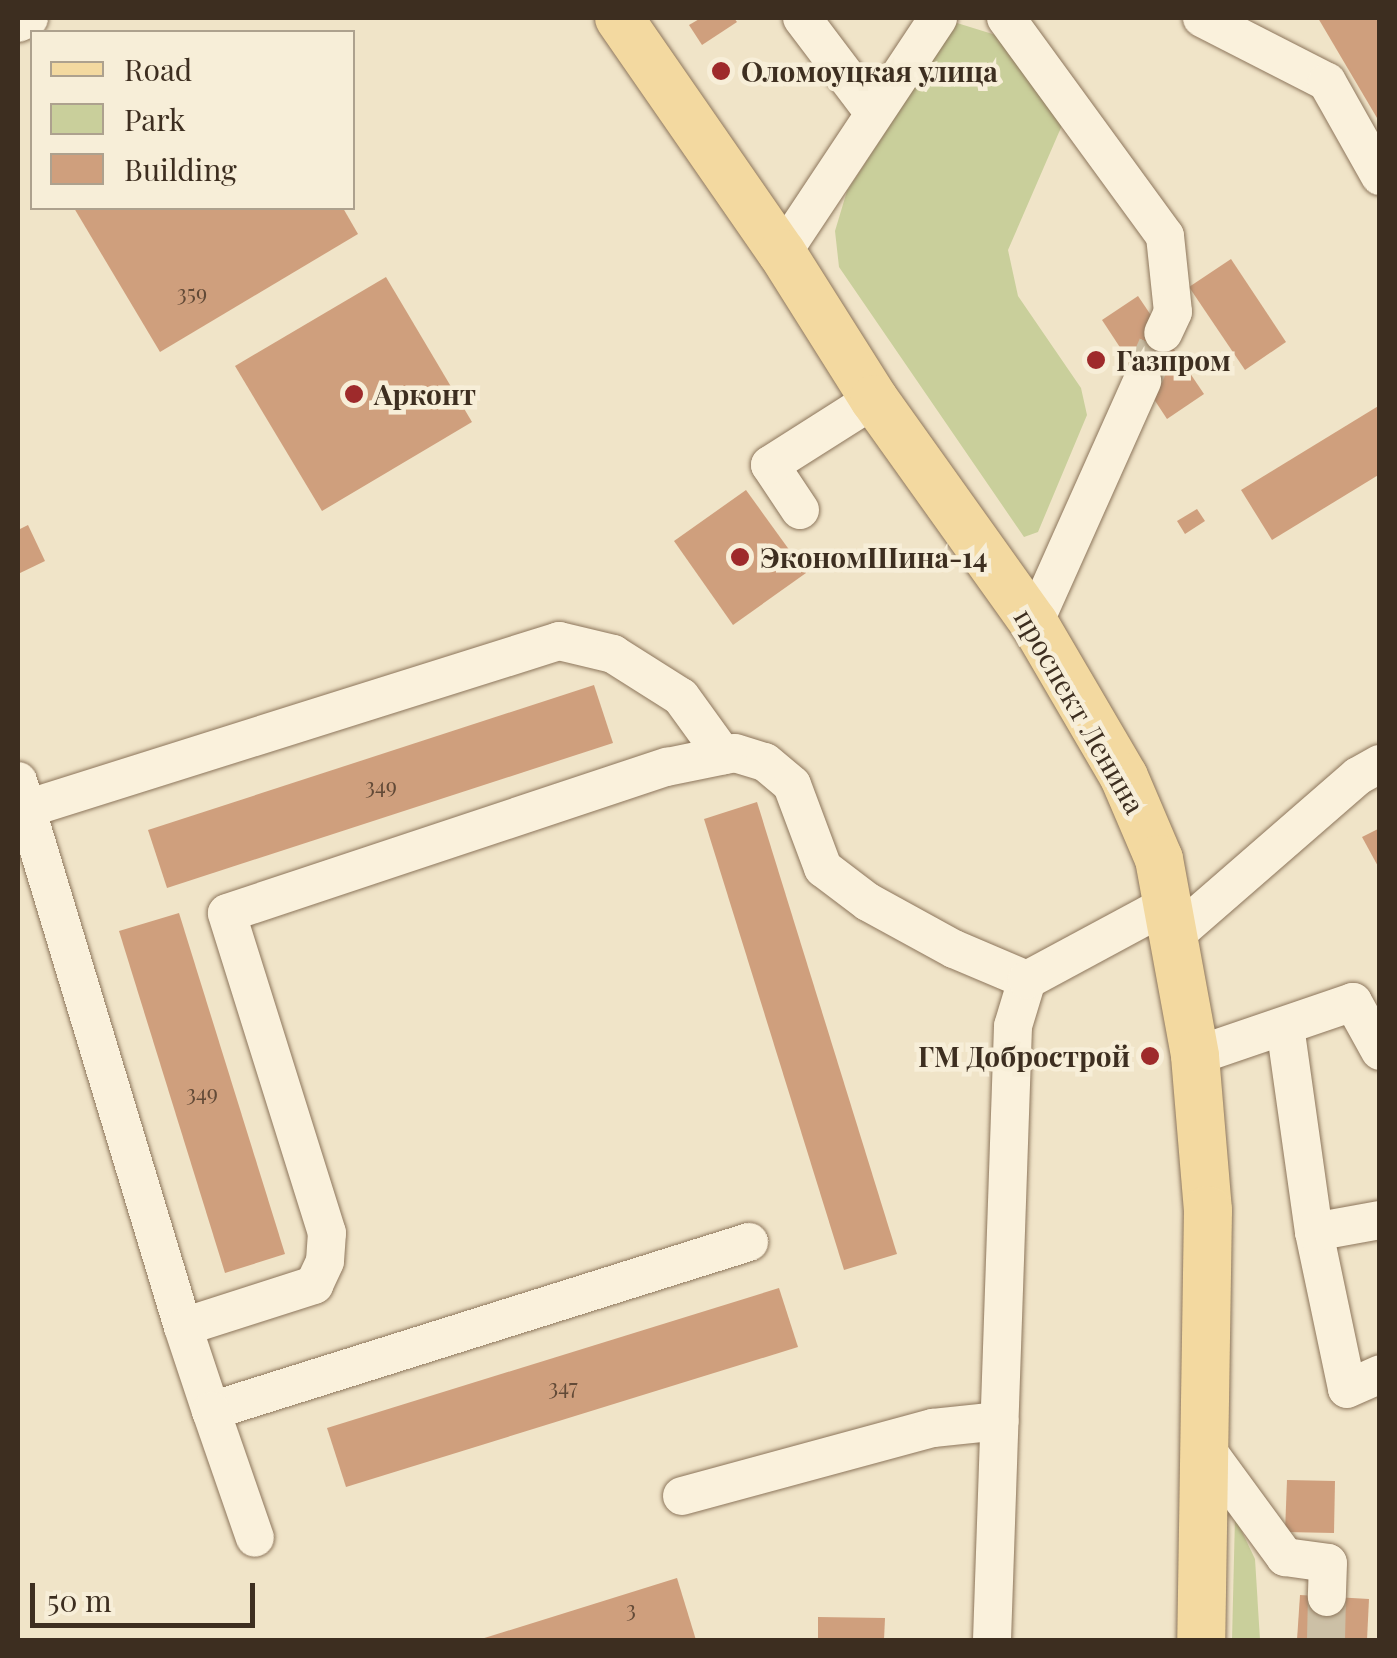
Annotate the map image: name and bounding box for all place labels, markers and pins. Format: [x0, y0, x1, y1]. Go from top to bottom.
place label: Оломоуцкая улица [741, 54, 998, 88]
marker: Оломоуцкая улица [710, 60, 732, 82]
place label: Газпром [1116, 343, 1231, 377]
marker: Газпром [1085, 349, 1107, 371]
place label: Арконт [374, 377, 476, 411]
marker: Арконт [343, 383, 365, 405]
place label: ЭкономШина-14 [760, 540, 988, 574]
marker: ЭкономШина-14 [729, 546, 751, 568]
place label: ГМ Добрострой [918, 1039, 1130, 1073]
marker: ГМ Добрострой [1139, 1045, 1161, 1067]

